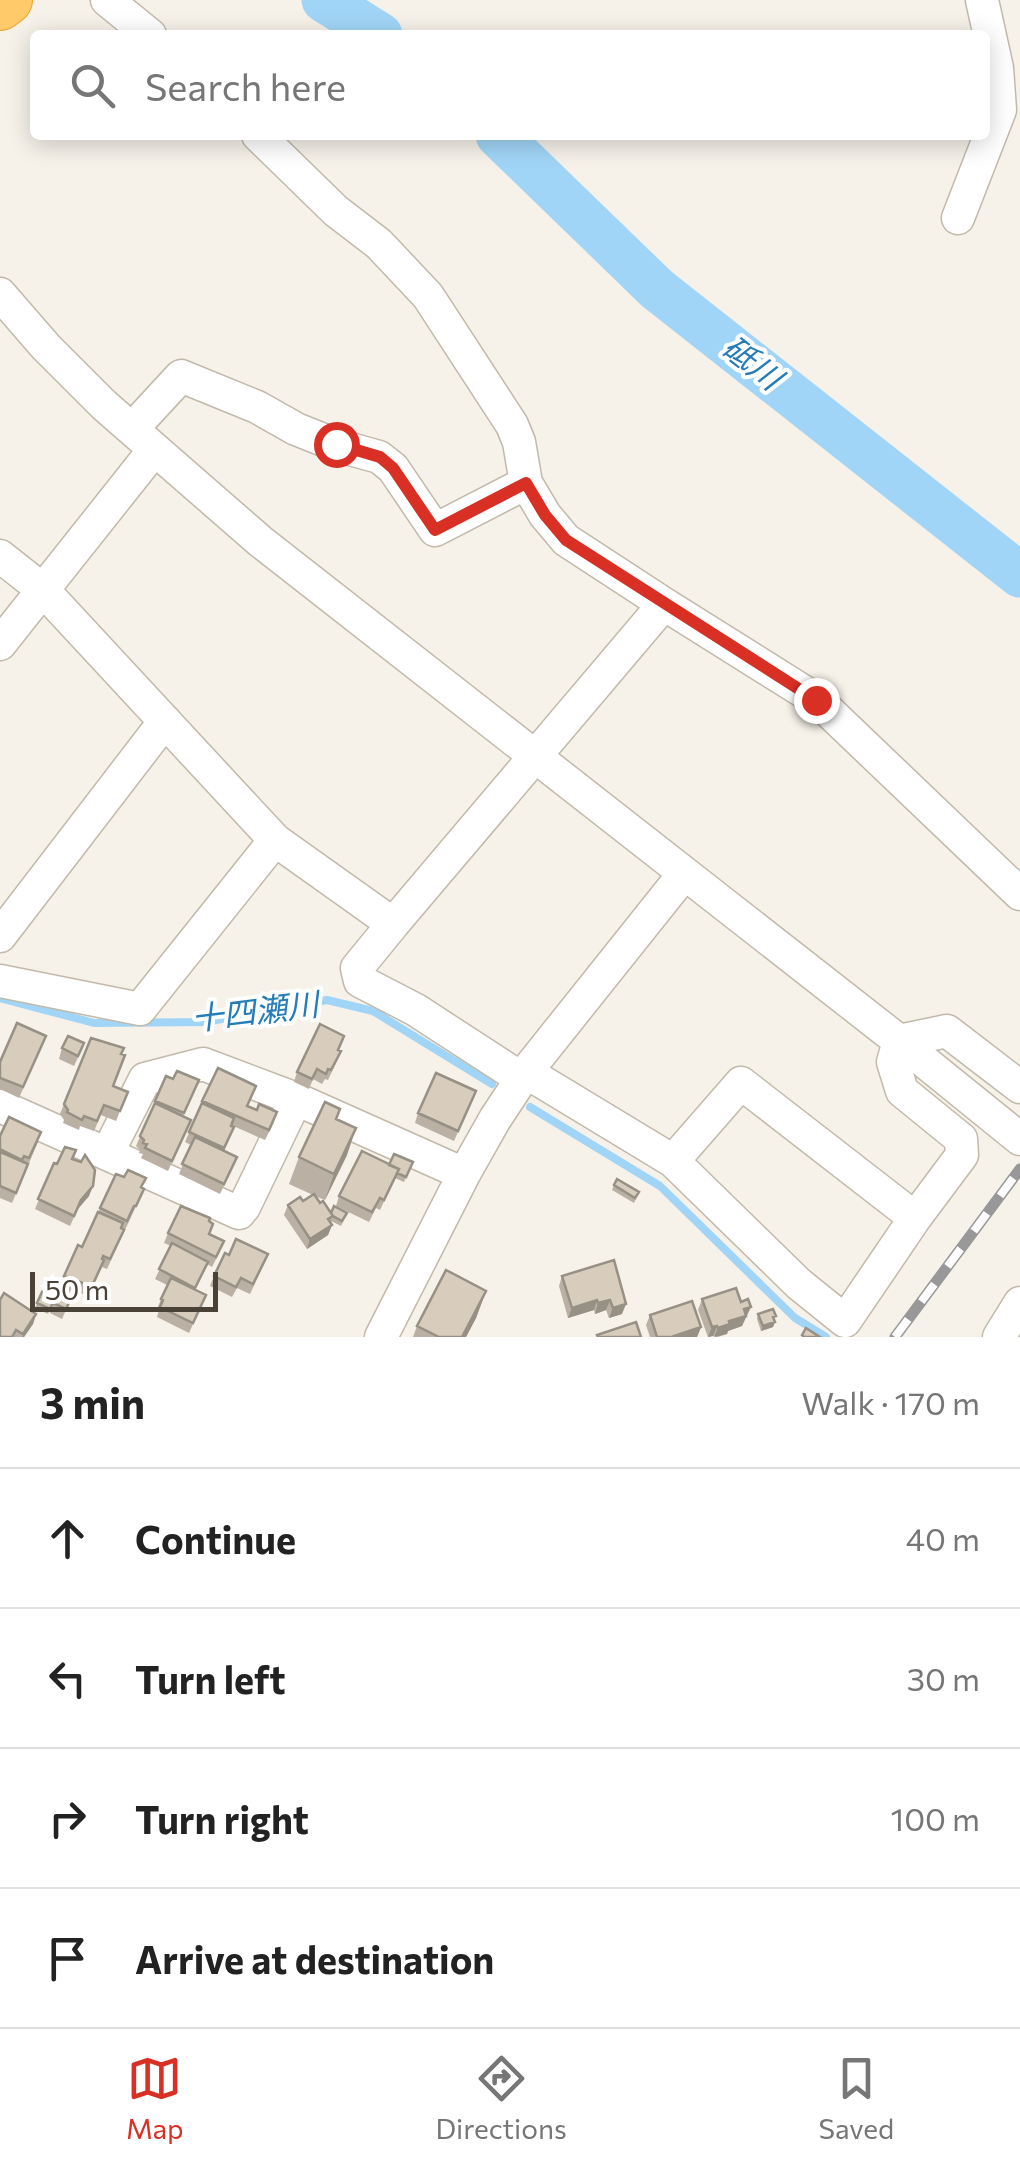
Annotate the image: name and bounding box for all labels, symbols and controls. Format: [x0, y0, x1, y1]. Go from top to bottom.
search box [30, 30, 990, 140]
icon: search [65, 58, 120, 113]
text: Search here [145, 62, 346, 109]
water label: 砥川 [716, 326, 793, 399]
route start [314, 422, 360, 468]
route end [794, 678, 840, 724]
water label: 十四瀬川 [189, 982, 324, 1038]
scale bar [30, 1267, 218, 1312]
text: 50 m [45, 1272, 109, 1306]
text: 3 min [40, 1376, 145, 1428]
text: Walk · 170 m [802, 1382, 980, 1422]
icon: ahead [40, 1511, 95, 1566]
text: Continue [135, 1515, 296, 1562]
text: 40 m [906, 1518, 980, 1558]
icon: left [40, 1651, 95, 1706]
text: Turn left [135, 1655, 286, 1702]
text: 30 m [907, 1658, 980, 1698]
icon: right [40, 1791, 95, 1846]
text: Turn right [135, 1795, 309, 1842]
text: 100 m [891, 1798, 980, 1838]
icon: arrive [40, 1931, 95, 1986]
text: Arrive at destination [135, 1935, 494, 1982]
tab: Map [126, 2051, 184, 2145]
tab: Directions [435, 2051, 567, 2145]
tab: Saved [819, 2051, 894, 2145]

